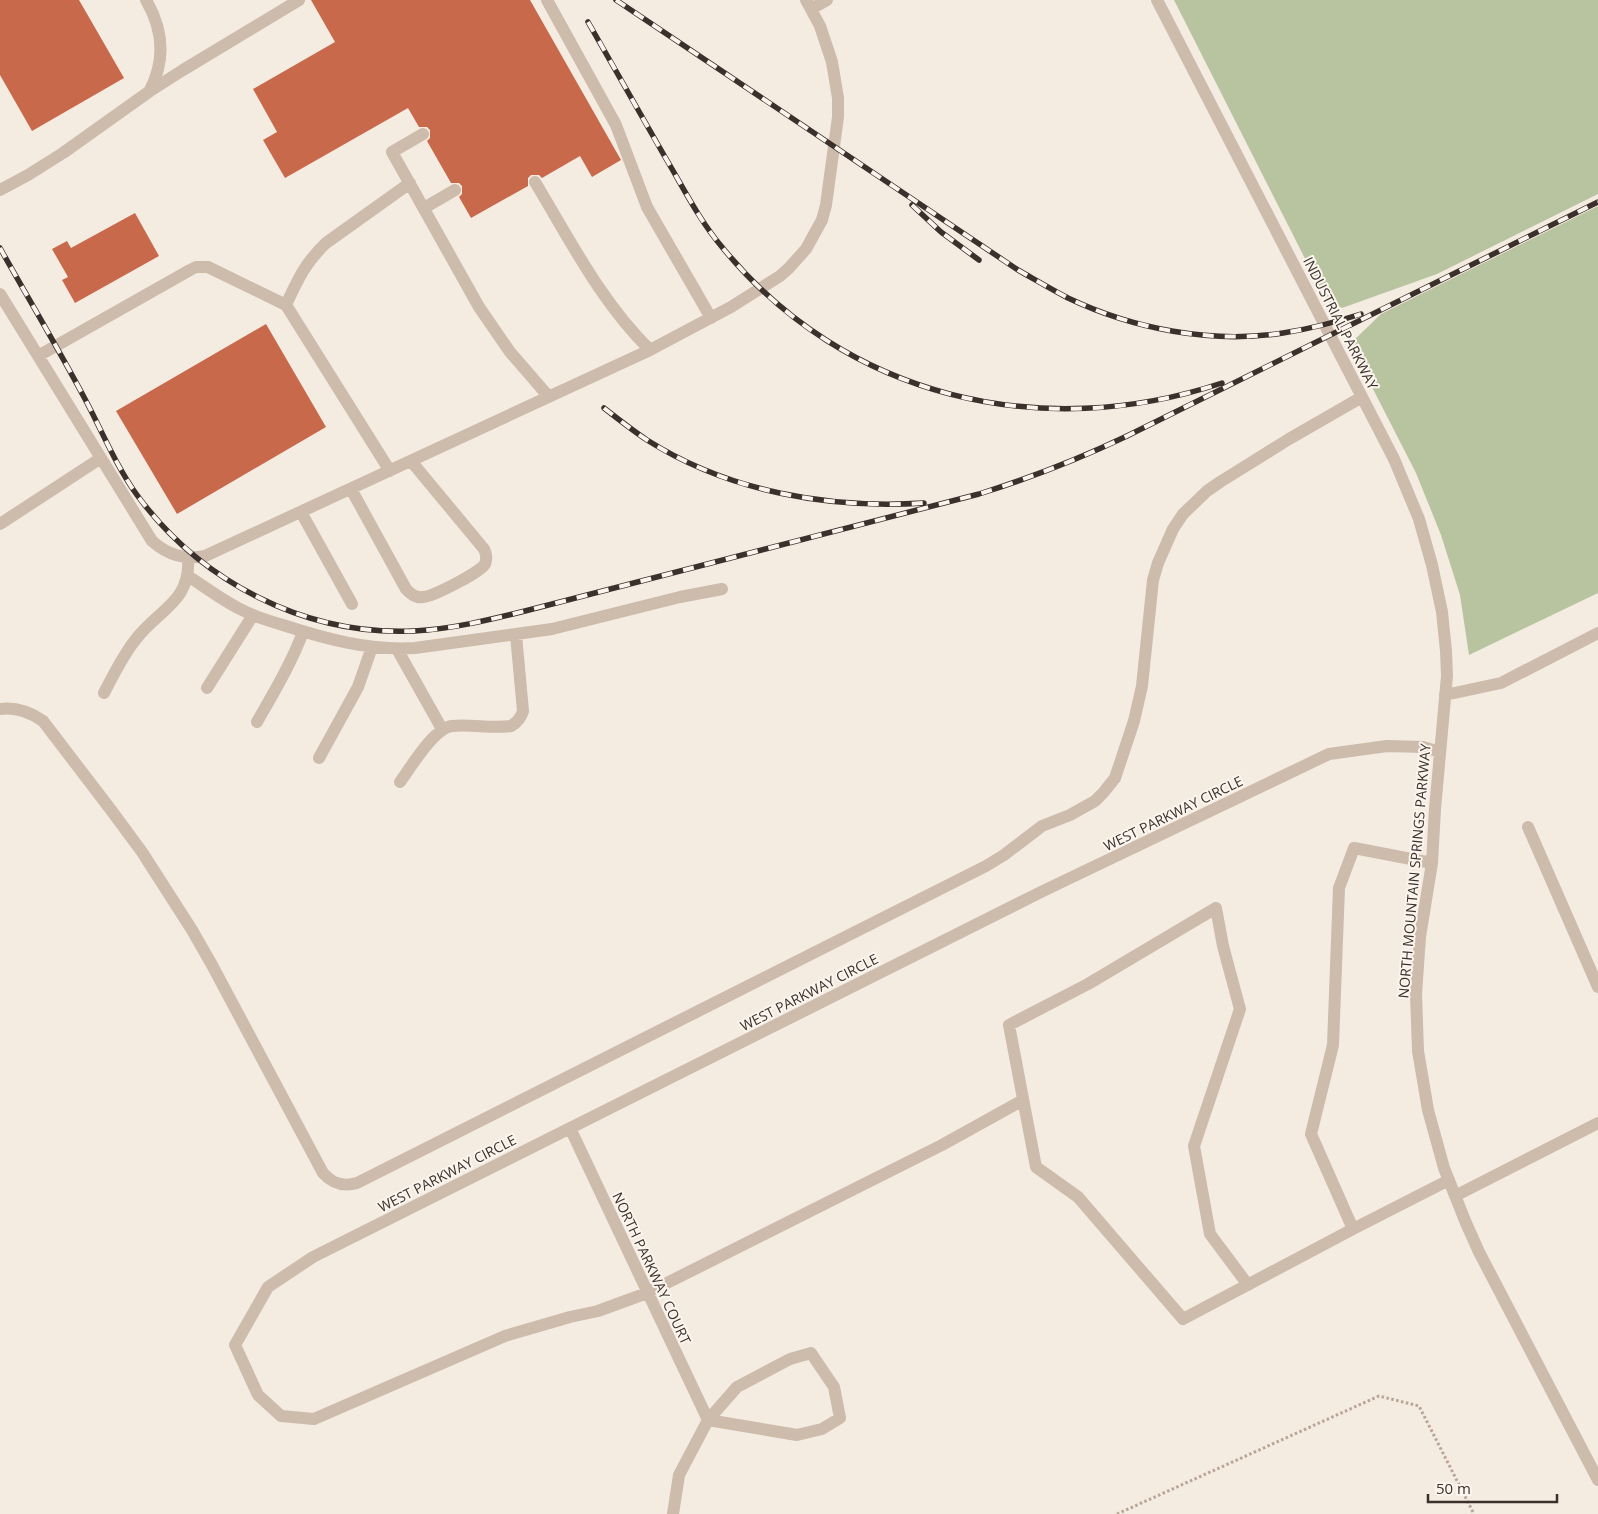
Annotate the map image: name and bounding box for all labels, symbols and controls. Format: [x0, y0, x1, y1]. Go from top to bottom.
street label: INDUSTRIAL PARKWAY [1299, 253, 1383, 393]
street label: NORTH MOUNTAIN SPRINGS PARKWAY [1393, 743, 1435, 999]
street label: WEST PARKWAY CIRCLE [1100, 771, 1246, 855]
street label: WEST PARKWAY CIRCLE [737, 949, 881, 1035]
street label: WEST PARKWAY CIRCLE [375, 1130, 519, 1216]
street label: NORTH PARKWAY COURT [608, 1189, 696, 1347]
scale bar [1428, 1472, 1557, 1504]
text: 50 m [1436, 1478, 1471, 1498]

